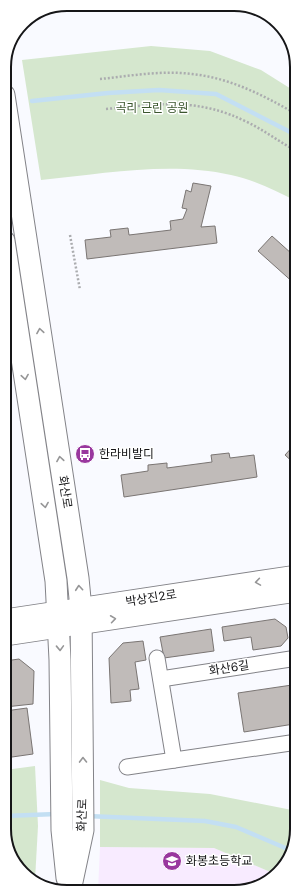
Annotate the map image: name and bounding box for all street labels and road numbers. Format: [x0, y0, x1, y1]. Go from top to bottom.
street label: 화산로 [55, 474, 75, 509]
street label: 박상진2로 [124, 586, 178, 609]
street label: 화산6길 [208, 657, 250, 678]
street label: 화산로 [73, 798, 90, 832]

